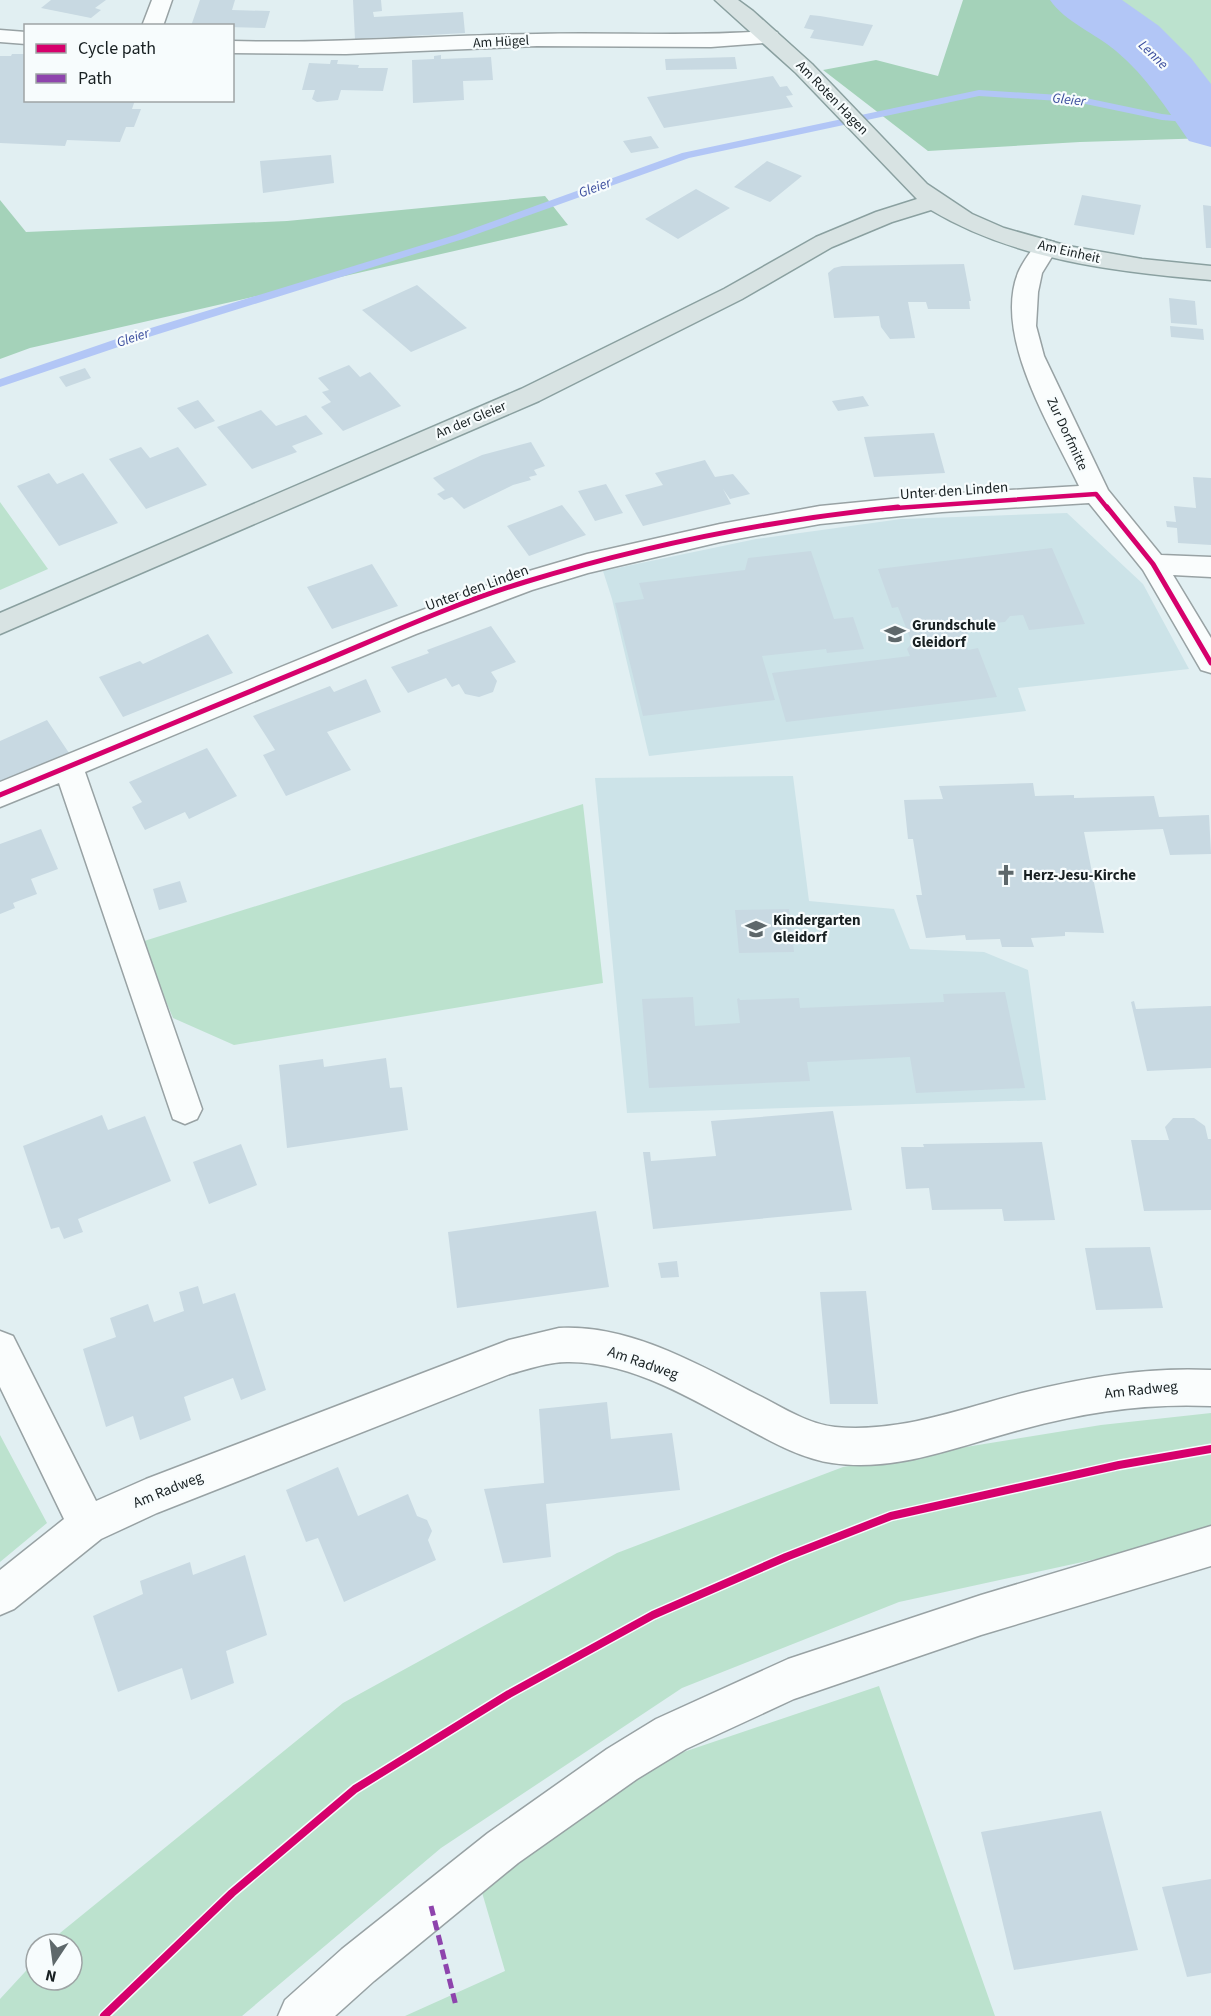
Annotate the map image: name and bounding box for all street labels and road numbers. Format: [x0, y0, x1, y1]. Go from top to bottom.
street label: Am Hügel [472, 31, 530, 53]
street label: Am Roten Hagen [791, 56, 873, 140]
street label: Am Einheit [1036, 235, 1102, 269]
street label: Zur Dorfmitte [1041, 394, 1093, 474]
street label: An der Gleier [433, 396, 509, 444]
street label: Unter den Linden [899, 477, 1009, 505]
street label: Unter den Linden [422, 560, 532, 616]
street label: Am Radweg [605, 1341, 682, 1385]
street label: Am Radweg [1103, 1376, 1179, 1404]
street label: Am Radweg [130, 1466, 206, 1514]

